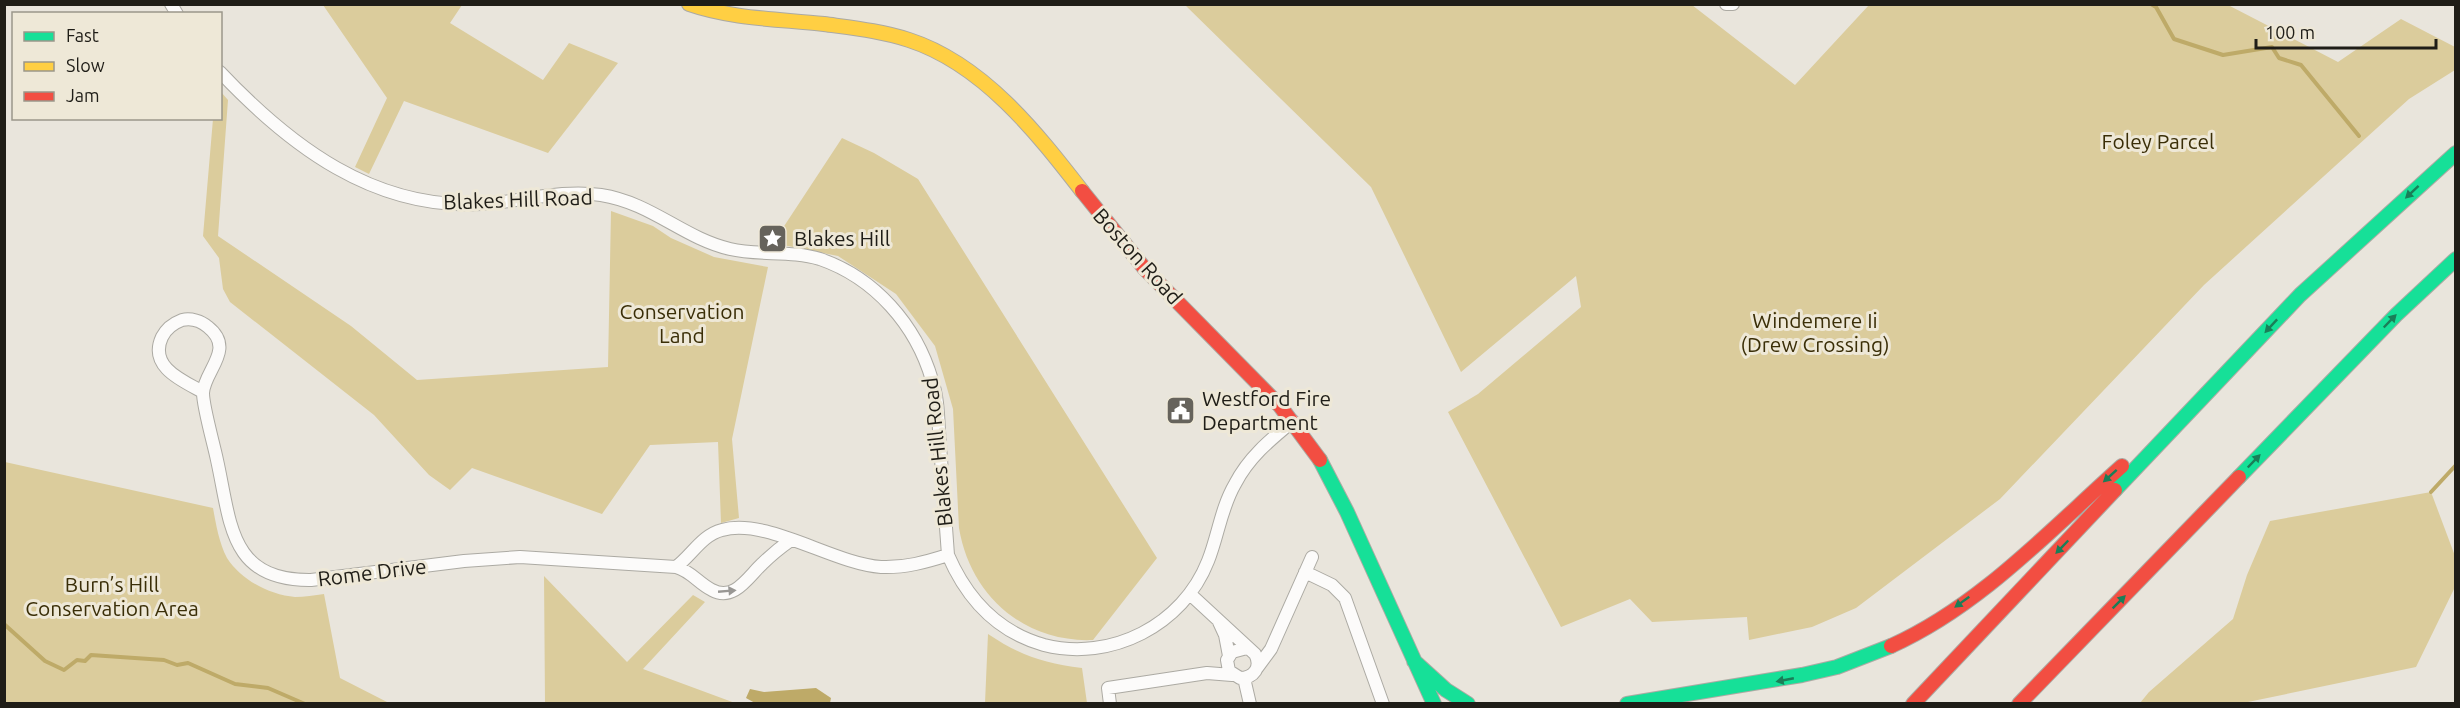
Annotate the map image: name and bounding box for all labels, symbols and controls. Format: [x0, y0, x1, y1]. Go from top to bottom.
legend [12, 12, 222, 120]
scale bar [2256, 12, 2436, 50]
text: 100 m [2265, 22, 2315, 42]
text: Fast [66, 25, 99, 45]
text: Slow [66, 55, 105, 75]
text: Jam [66, 85, 100, 105]
park label: Foley Parcel [2101, 129, 2215, 153]
street label: Blakes Hill Road [443, 184, 593, 214]
one-way arrow [2405, 185, 2420, 198]
street label: Boston Road [1089, 203, 1187, 309]
place icon: Blakes Hill [757, 222, 789, 254]
place label: Blakes Hill [794, 226, 890, 250]
park label: Conservation Land [620, 299, 744, 347]
park label: Windemere Ii (Drew Crossing) [1740, 308, 1890, 356]
one-way arrow [2382, 315, 2396, 329]
one-way arrow [2264, 319, 2278, 334]
street label: Blakes Hill Road [917, 376, 957, 528]
place label: Westford Fire Department [1202, 386, 1331, 434]
public building icon: Westford Fire Department [1165, 394, 1197, 426]
one-way arrow [2246, 455, 2260, 469]
one-way arrow [2103, 469, 2118, 483]
one-way arrow [2056, 540, 2070, 554]
street label: Rome Drive [316, 553, 428, 591]
park label: Burn’s Hill Conservation Area [25, 572, 199, 620]
one-way arrow [717, 586, 736, 596]
one-way arrow [1955, 596, 1971, 608]
one-way arrow [2112, 596, 2126, 610]
one-way arrow [1776, 676, 1795, 685]

